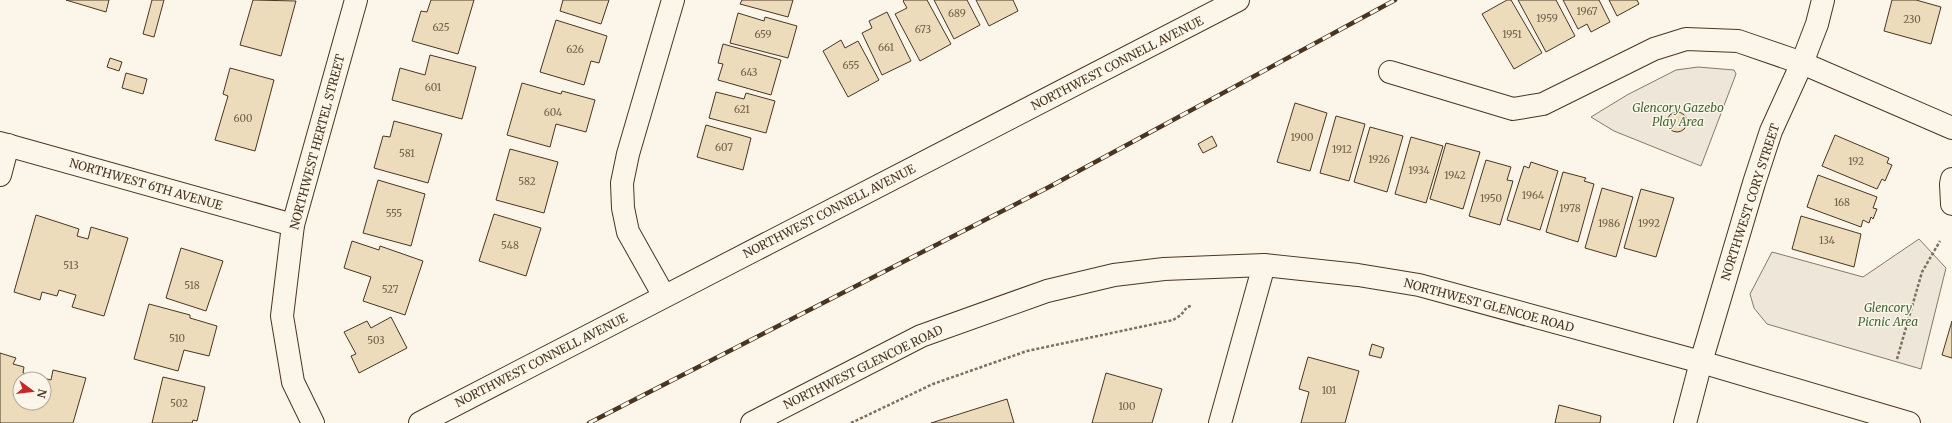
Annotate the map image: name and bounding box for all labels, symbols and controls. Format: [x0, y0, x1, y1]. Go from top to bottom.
house number: 1967 [1576, 5, 1598, 18]
house number: 689 [948, 7, 966, 20]
house number: 1959 [1536, 12, 1558, 25]
street label: NORTHWEST CONNELL AVENUE [1028, 13, 1206, 113]
house number: 230 [1903, 13, 1921, 26]
house number: 625 [432, 21, 450, 34]
house number: 673 [915, 23, 932, 36]
house number: 659 [754, 28, 772, 41]
house number: 1951 [1502, 28, 1522, 41]
house number: 661 [878, 41, 894, 54]
house number: 626 [566, 43, 584, 56]
street label: NORTHWEST HERTEL STREET [286, 52, 348, 231]
house number: 655 [843, 59, 860, 72]
house number: 643 [740, 66, 758, 79]
house number: 601 [425, 81, 442, 94]
park label: Glencory Gazebo Play Area [1632, 100, 1724, 129]
house number: 621 [734, 103, 750, 116]
house number: 604 [544, 106, 562, 119]
house number: 600 [234, 112, 253, 125]
street label: NORTHWEST CORY STREET [1718, 121, 1783, 282]
house number: 1900 [1290, 131, 1314, 144]
house number: 607 [715, 141, 733, 154]
house number: 1912 [1332, 143, 1352, 156]
house number: 581 [399, 147, 415, 160]
house number: 1926 [1368, 153, 1390, 166]
street label: NORTHWEST 6TH AVENUE [68, 155, 225, 213]
house number: 192 [1848, 155, 1864, 168]
street label: NORTHWEST CONNELL AVENUE [740, 161, 918, 261]
house number: 1934 [1408, 164, 1430, 177]
house number: 1942 [1444, 169, 1466, 182]
house number: 582 [518, 175, 536, 188]
house number: 1964 [1522, 189, 1544, 202]
house number: 1950 [1480, 192, 1502, 205]
house number: 168 [1834, 196, 1850, 209]
house number: 1978 [1559, 202, 1581, 215]
house number: 555 [386, 207, 402, 220]
house number: 1986 [1598, 217, 1620, 230]
house number: 1992 [1638, 217, 1660, 230]
house number: 134 [1819, 234, 1835, 247]
house number: 548 [501, 239, 519, 252]
house number: 513 [63, 259, 79, 272]
street label: NORTHWEST GLENCOE ROAD [1402, 275, 1576, 335]
house number: 518 [184, 279, 200, 292]
house number: 527 [382, 283, 399, 296]
park label: Glencory Picnic Area [1858, 300, 1918, 329]
street label: NORTHWEST CONNELL AVENUE [452, 310, 630, 410]
street label: NORTHWEST GLENCOE ROAD [781, 322, 945, 412]
house number: 510 [169, 332, 185, 345]
house number: 503 [367, 334, 385, 347]
north arrow [12, 371, 52, 411]
house number: 101 [1322, 384, 1337, 397]
text: N [34, 388, 50, 400]
house number: 502 [170, 397, 188, 410]
house number: 100 [1118, 400, 1136, 413]

